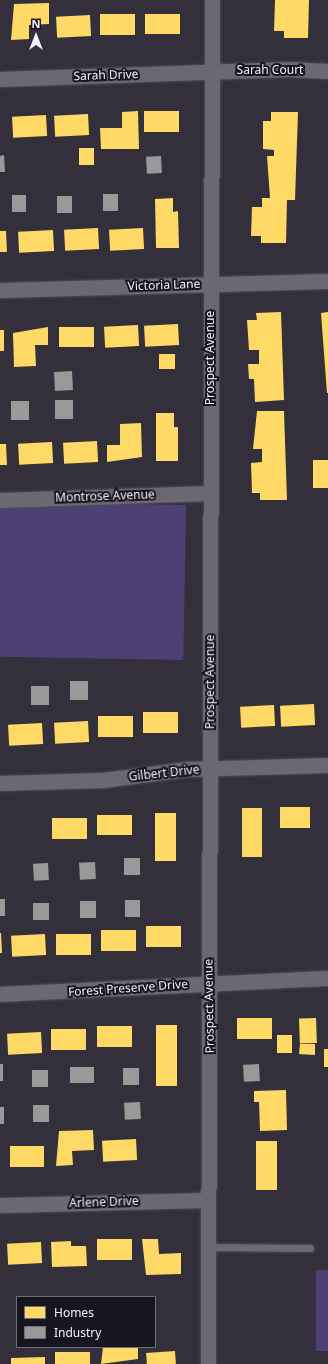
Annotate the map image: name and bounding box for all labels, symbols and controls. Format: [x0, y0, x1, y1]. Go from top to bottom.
north arrow [16, 16, 56, 56]
text: N [32, 16, 40, 31]
street label: Sarah Court [237, 63, 303, 77]
street label: Sarah Drive [73, 67, 139, 83]
street label: Victoria Lane [127, 277, 201, 293]
street label: Prospect Avenue [203, 311, 217, 405]
street label: Montrose Avenue [55, 487, 155, 505]
street label: Prospect Avenue [203, 635, 217, 729]
street label: Gilbert Drive [128, 762, 200, 784]
street label: Prospect Avenue [201, 959, 217, 1053]
street label: Forest Preserve Drive [68, 977, 188, 999]
street label: Arlene Drive [69, 1194, 139, 1210]
legend [16, 1296, 156, 1348]
text: Homes [54, 1304, 94, 1321]
text: Industry [54, 1324, 101, 1341]

